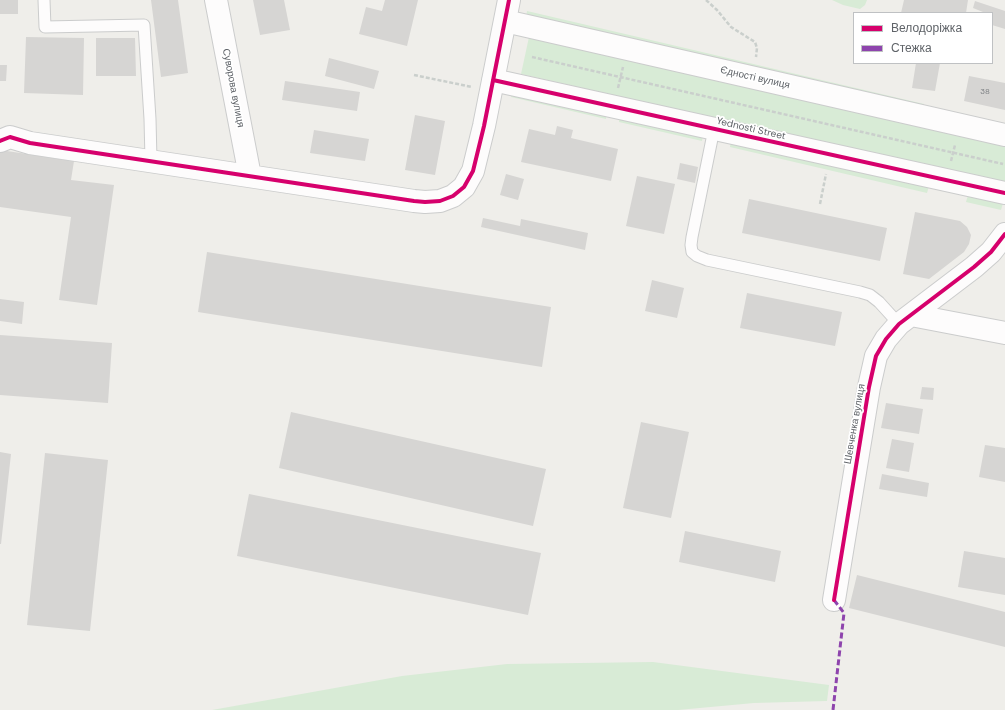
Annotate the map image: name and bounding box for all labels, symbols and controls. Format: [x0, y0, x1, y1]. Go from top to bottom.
legend [853, 12, 993, 64]
text: Велодоріжка [891, 20, 962, 36]
text: Стежка [891, 40, 932, 56]
street label: Суворова вулиця [219, 48, 247, 128]
street label: Єдності вулиця [719, 64, 791, 92]
house number: 38 [980, 87, 990, 97]
street label: Yednosti Street [715, 115, 787, 143]
street label: Шевченка вулиця [842, 383, 868, 465]

